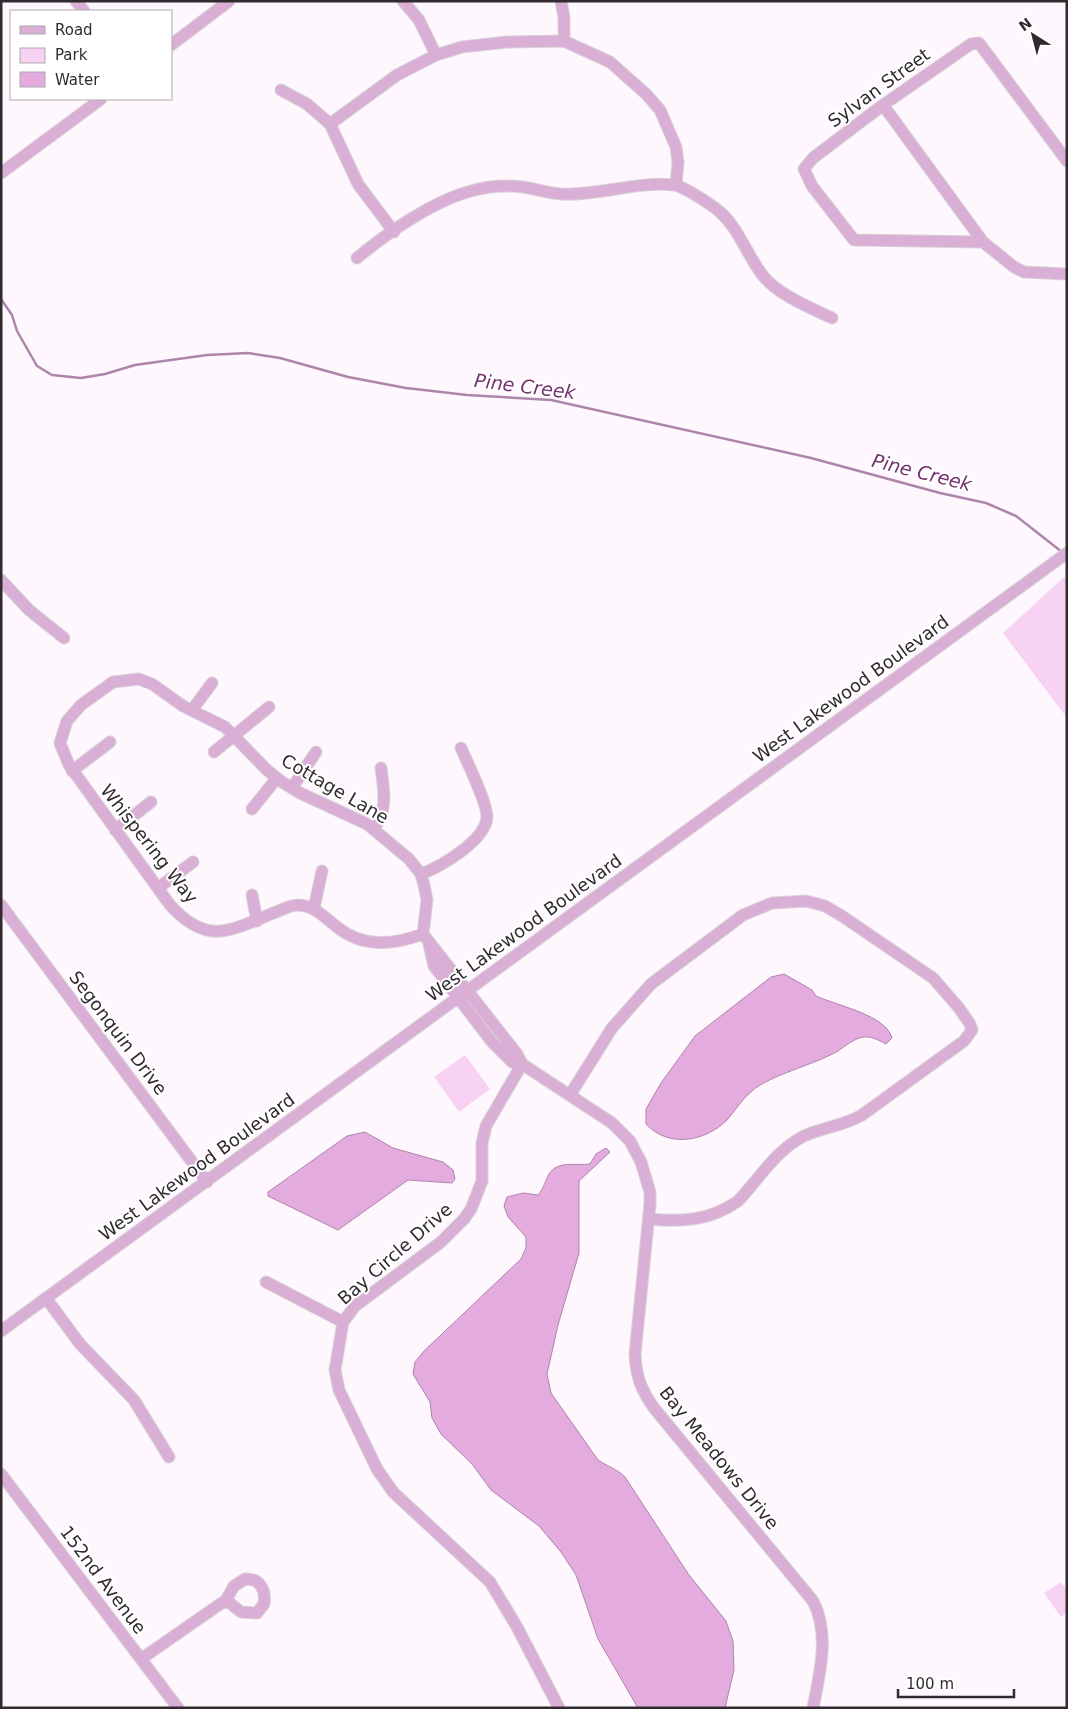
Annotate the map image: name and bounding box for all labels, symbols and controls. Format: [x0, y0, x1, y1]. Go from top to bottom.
legend [10, 10, 172, 100]
north arrow [1008, 10, 1058, 60]
text: N [1016, 15, 1035, 34]
text: Road [55, 21, 93, 39]
street label: Sylvan Street [824, 44, 934, 132]
text: Park [55, 46, 88, 64]
text: Water [55, 71, 100, 89]
water label: Pine Creek [473, 369, 578, 403]
water label: Pine Creek [870, 449, 975, 495]
street label: West Lakewood Boulevard [749, 610, 953, 767]
street label: Cottage Lane [278, 749, 393, 828]
street label: Whispering Way [96, 780, 203, 908]
street label: West Lakewood Boulevard [422, 849, 626, 1006]
street label: Segonquin Drive [65, 967, 172, 1099]
street label: West Lakewood Boulevard [95, 1088, 299, 1245]
street label: Bay Circle Drive [333, 1198, 456, 1309]
street label: Bay Meadows Drive [655, 1382, 783, 1533]
street label: 152nd Avenue [56, 1522, 151, 1638]
scale bar [898, 1666, 1014, 1698]
text: 100 m [906, 1675, 954, 1693]

